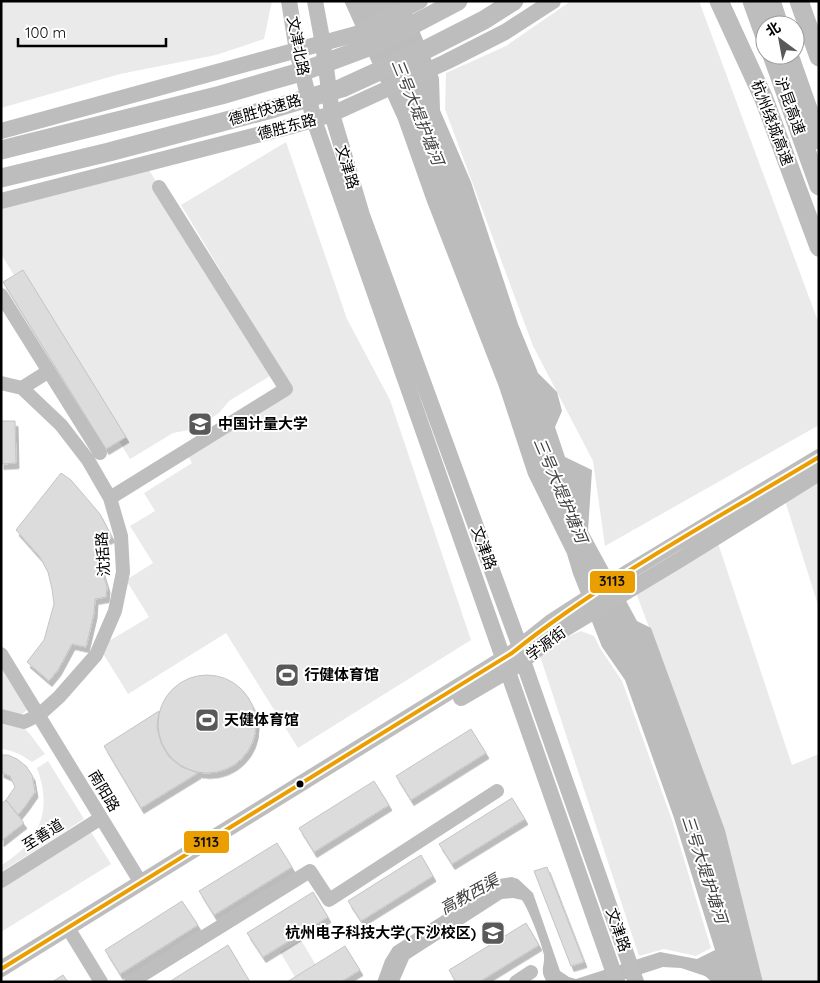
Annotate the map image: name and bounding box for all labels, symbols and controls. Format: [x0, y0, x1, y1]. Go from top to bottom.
scale bar [18, 15, 165, 47]
street label: 文津北路 [283, 15, 314, 77]
north arrow [755, 15, 805, 65]
text: 北 [762, 18, 784, 40]
text: 100 m [25, 23, 66, 42]
water label: 三号大堤护塘河 [388, 56, 449, 170]
street label: 沪昆高速 [771, 74, 810, 137]
street label: 杭州绕城高速 [747, 77, 797, 168]
street label: 德胜快速路 [226, 90, 304, 129]
street label: 德胜东路 [255, 110, 318, 143]
street label: 文津路 [332, 143, 363, 191]
school or university icon: 中国计量大学 [187, 411, 213, 437]
place label: 中国计量大学 [218, 414, 308, 433]
water label: 三号大堤护塘河 [530, 435, 593, 548]
street label: 文津路 [468, 523, 501, 572]
street label: 沈括路 [92, 531, 113, 577]
line badge: 3113 [589, 570, 636, 594]
text: 3113 [599, 572, 625, 590]
street label: 学源街 [522, 622, 569, 665]
sports icon: 行健体育馆 [274, 662, 300, 688]
place label: 行健体育馆 [304, 665, 379, 684]
sports icon: 天健体育馆 [194, 707, 220, 733]
place label: 天健体育馆 [224, 710, 299, 729]
street label: 南阳路 [85, 767, 124, 815]
unlabelled marker [295, 779, 305, 789]
water label: 三号大堤护塘河 [678, 813, 733, 928]
street label: 至善道 [19, 815, 67, 855]
line badge: 3113 [183, 830, 230, 854]
text: 3113 [193, 833, 219, 851]
water label: 高教西渠 [436, 869, 504, 918]
street label: 文津路 [602, 905, 635, 954]
school or university icon: 杭州电子科技大学(下沙校区) [480, 920, 506, 946]
place label: 杭州电子科技大学(下沙校区) [285, 923, 476, 942]

